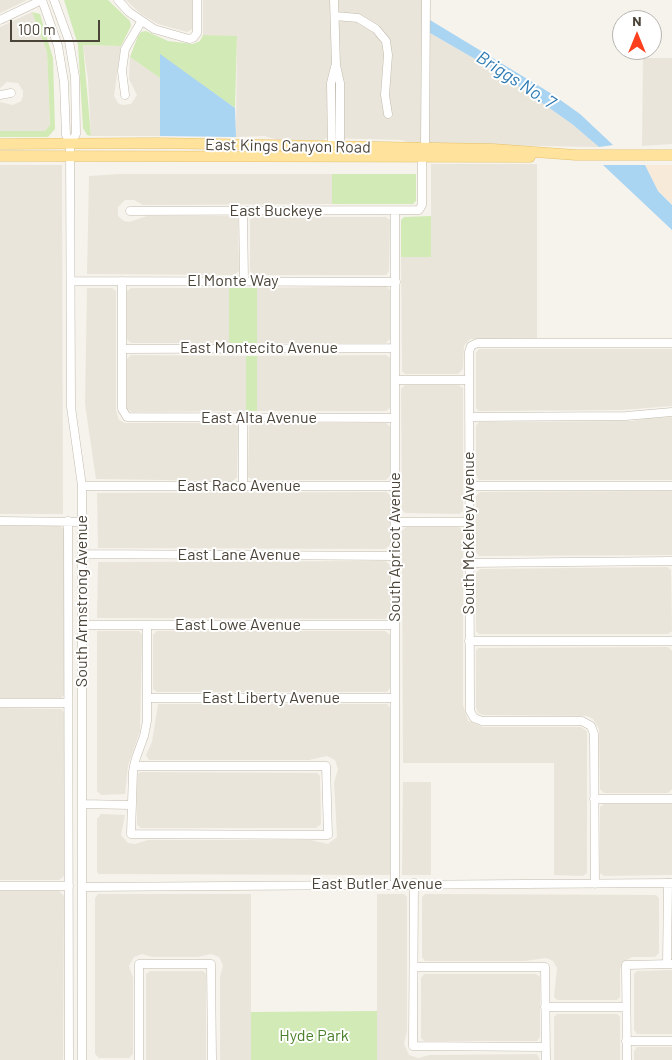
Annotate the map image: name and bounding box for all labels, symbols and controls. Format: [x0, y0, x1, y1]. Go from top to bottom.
scale bar [12, 10, 102, 42]
north arrow [612, 10, 662, 60]
text: N [632, 12, 642, 29]
text: 100 m [18, 20, 56, 38]
water label: Briggs No. 7 [472, 46, 560, 114]
street label: East Kings Canyon Road [205, 135, 371, 157]
street label: East Buckeye [230, 201, 322, 221]
street label: El Monte Way [187, 271, 279, 291]
street label: East Montecito Avenue [180, 338, 338, 358]
street label: East Alta Avenue [201, 408, 317, 428]
street label: South McKelvey Avenue [459, 452, 479, 614]
street label: South Apricot Avenue [385, 472, 405, 622]
street label: East Raco Avenue [177, 476, 301, 496]
street label: South Armstrong Avenue [72, 515, 92, 687]
street label: East Lane Avenue [178, 545, 300, 565]
street label: East Lowe Avenue [175, 615, 301, 635]
street label: East Liberty Avenue [202, 688, 340, 708]
street label: East Butler Avenue [312, 874, 442, 894]
park label: Hyde Park [279, 1026, 349, 1046]

